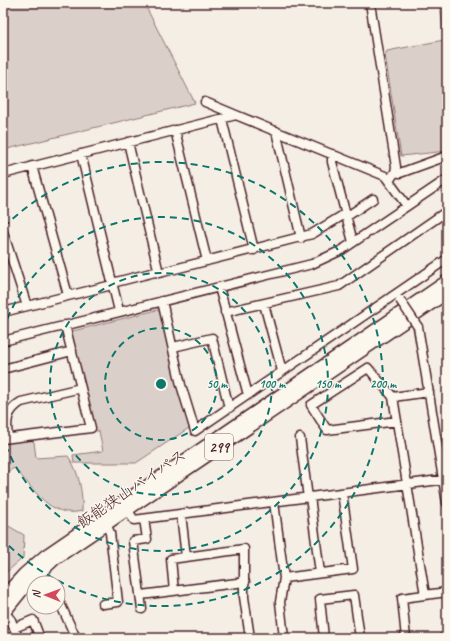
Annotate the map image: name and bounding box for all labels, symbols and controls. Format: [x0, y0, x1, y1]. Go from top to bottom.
text: 50 m [207, 376, 228, 392]
text: 100 m [259, 376, 286, 392]
text: 150 m [315, 376, 342, 392]
text: 200 m [370, 376, 397, 392]
centre of rings [154, 377, 168, 391]
road number: 299 [205, 434, 233, 460]
street label: 飯能狭山バイパス [73, 445, 190, 533]
north arrow [26, 575, 66, 615]
text: N [29, 589, 43, 598]

